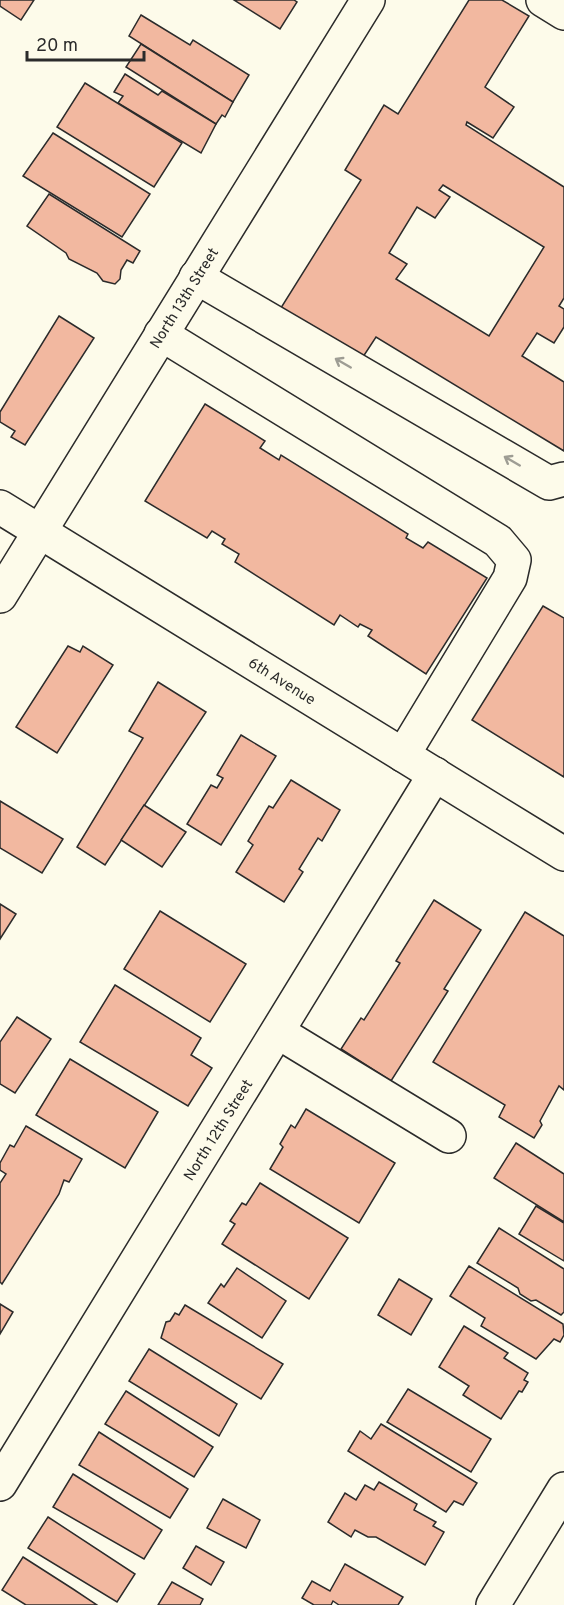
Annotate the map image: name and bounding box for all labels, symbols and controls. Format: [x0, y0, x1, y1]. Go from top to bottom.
scale bar [27, 24, 144, 62]
text: 20 m [36, 35, 78, 58]
street label: North 13th Street [147, 245, 224, 353]
one-way arrow [335, 356, 352, 368]
one-way arrow [504, 455, 521, 467]
street label: 6th Avenue [244, 654, 318, 710]
street label: North 12th Street [181, 1077, 258, 1185]

